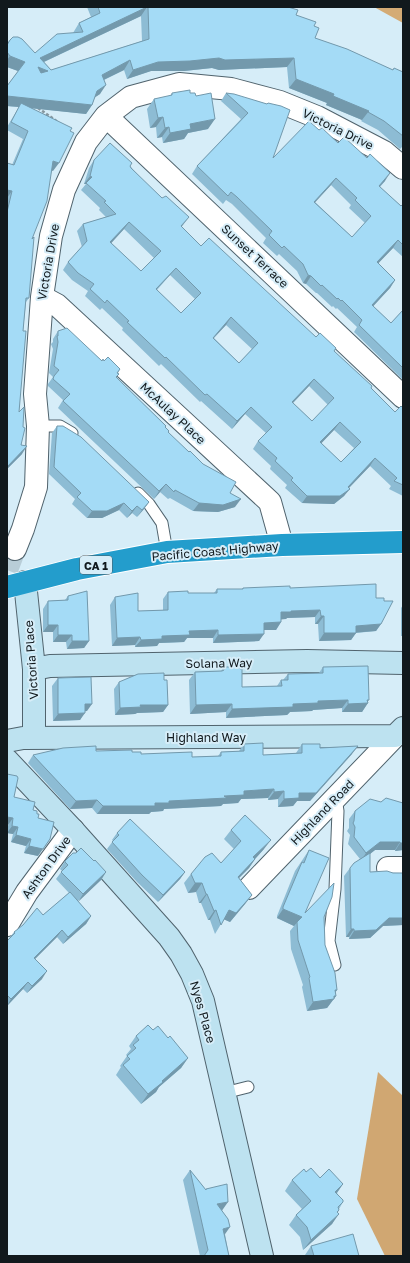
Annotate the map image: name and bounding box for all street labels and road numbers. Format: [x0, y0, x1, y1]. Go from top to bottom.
street label: Victoria Drive [300, 105, 376, 153]
street label: Sunset Terrace [218, 221, 292, 291]
street label: Victoria Drive [34, 223, 62, 301]
street label: McAulay Place [137, 379, 209, 447]
street label: Pacific Coast Highway [151, 538, 279, 564]
road number: CA 1 [80, 556, 112, 574]
street label: Victoria Place [21, 620, 41, 700]
street label: Solana Way [185, 655, 253, 671]
street label: Highland Way [166, 730, 246, 745]
street label: Highland Road [287, 776, 357, 848]
street label: Ashton Drive [18, 833, 74, 901]
street label: Nyes Place [187, 979, 219, 1045]

